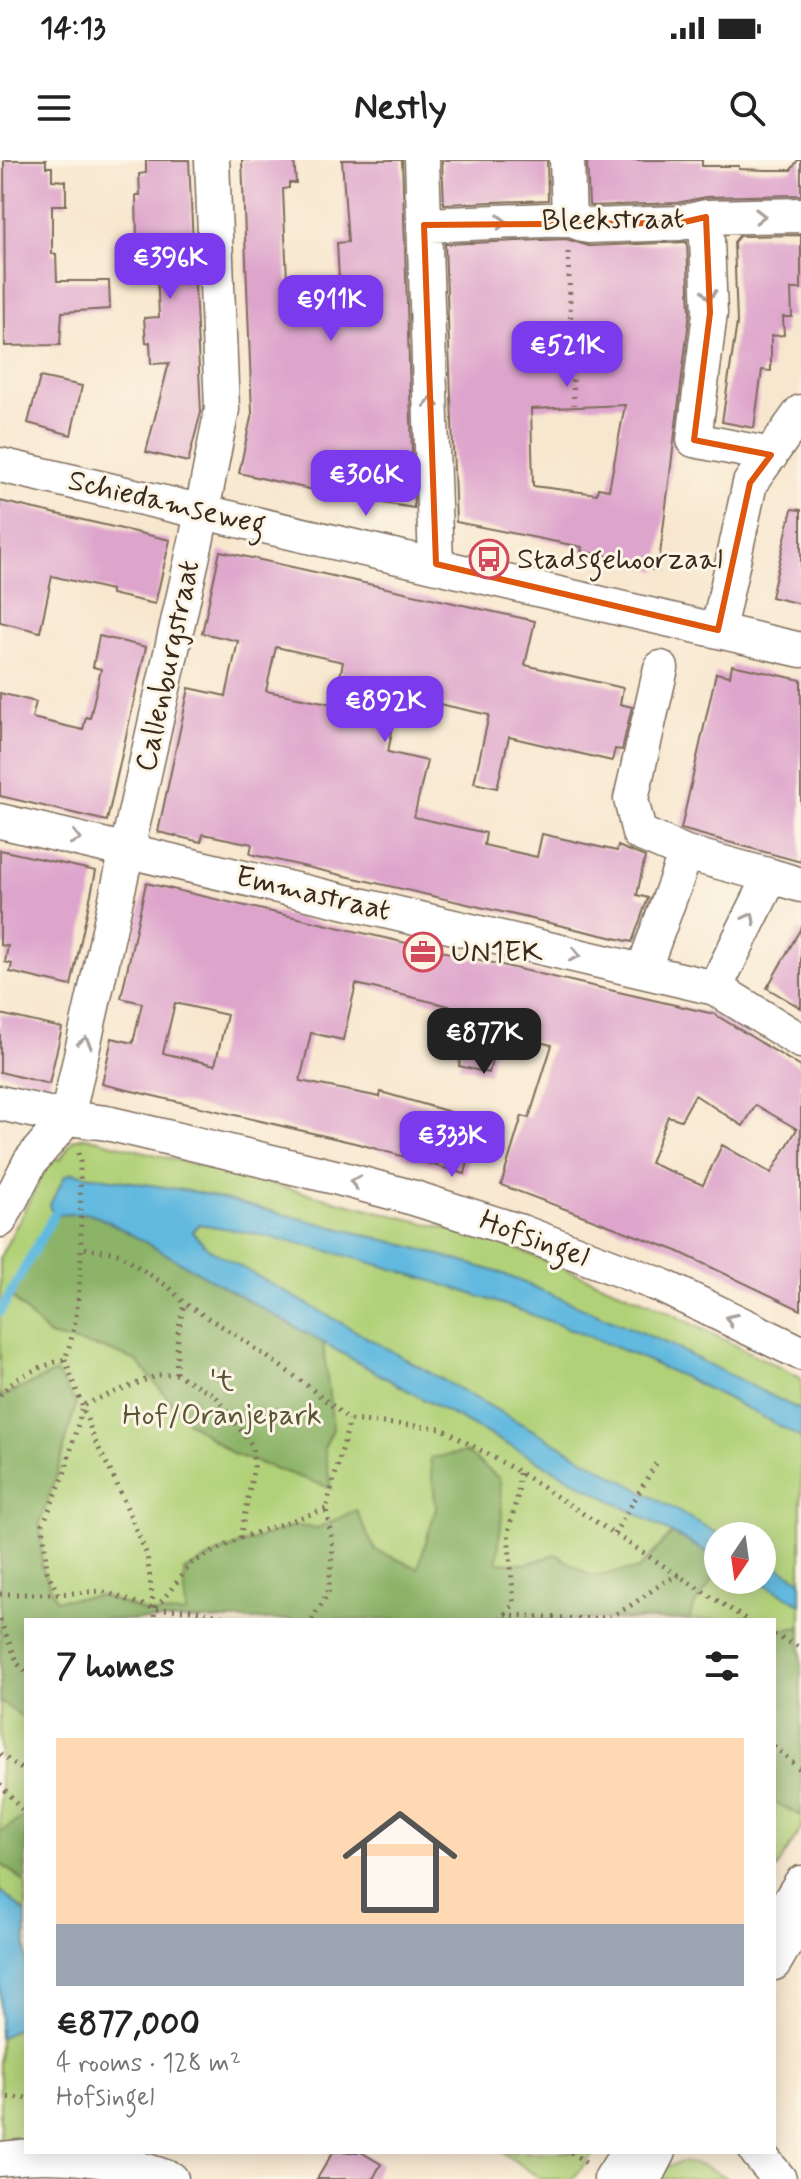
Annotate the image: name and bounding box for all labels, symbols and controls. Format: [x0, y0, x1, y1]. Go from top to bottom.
text: 14:13 [40, 9, 106, 48]
text: Nestly [354, 85, 447, 132]
icon: menu [32, 86, 76, 130]
icon: search [725, 86, 769, 130]
street label: Bleekstraat [541, 199, 685, 241]
one-way arrow [754, 207, 767, 224]
one-way arrow [496, 214, 509, 231]
pin: €396K [114, 233, 226, 301]
text: €396K [133, 242, 207, 276]
pin: €911K [275, 275, 387, 343]
text: €911K [296, 284, 366, 318]
one-way arrow [701, 289, 718, 302]
pin: €521K [511, 321, 623, 389]
text: €521K [530, 330, 604, 364]
one-way arrow [422, 395, 439, 408]
pin: €306K [310, 450, 422, 518]
text: €306K [329, 459, 403, 493]
street label: Schiedamseweg [64, 461, 270, 548]
bus stop icon: Stadsgehoorzaal [468, 538, 510, 580]
place label: Stadsgehoorzaal [517, 540, 723, 582]
street label: Callenburgstraat [127, 557, 209, 775]
pin: €892K [329, 676, 441, 744]
text: €892K [344, 685, 426, 719]
one-way arrow [69, 829, 82, 846]
street label: Emmastraat [232, 857, 394, 931]
one-way arrow [740, 912, 756, 927]
office icon: UN1EK [402, 931, 444, 973]
place label: UN1EK [451, 933, 543, 972]
one-way arrow [567, 946, 581, 963]
pin: €877K [428, 1008, 540, 1076]
text: €877K [445, 1017, 523, 1051]
one-way arrow [75, 1035, 92, 1049]
pin: €333K [396, 1111, 508, 1179]
text: €333K [418, 1120, 486, 1154]
one-way arrow [349, 1175, 363, 1192]
street label: Hofsingel [473, 1201, 594, 1280]
one-way arrow [724, 1313, 739, 1329]
park label: 't Hof/Oranjepark [122, 1362, 322, 1435]
north arrow [704, 1522, 776, 1594]
map controls [704, 1522, 776, 1594]
text: 7 homes [56, 1644, 175, 1689]
icon: filters [700, 1644, 744, 1688]
icon: home [328, 1790, 472, 1934]
text: €877,000 [56, 2002, 200, 2047]
text: 4 rooms · 128 m² [56, 2047, 241, 2081]
text: Hofsingel [56, 2081, 155, 2115]

